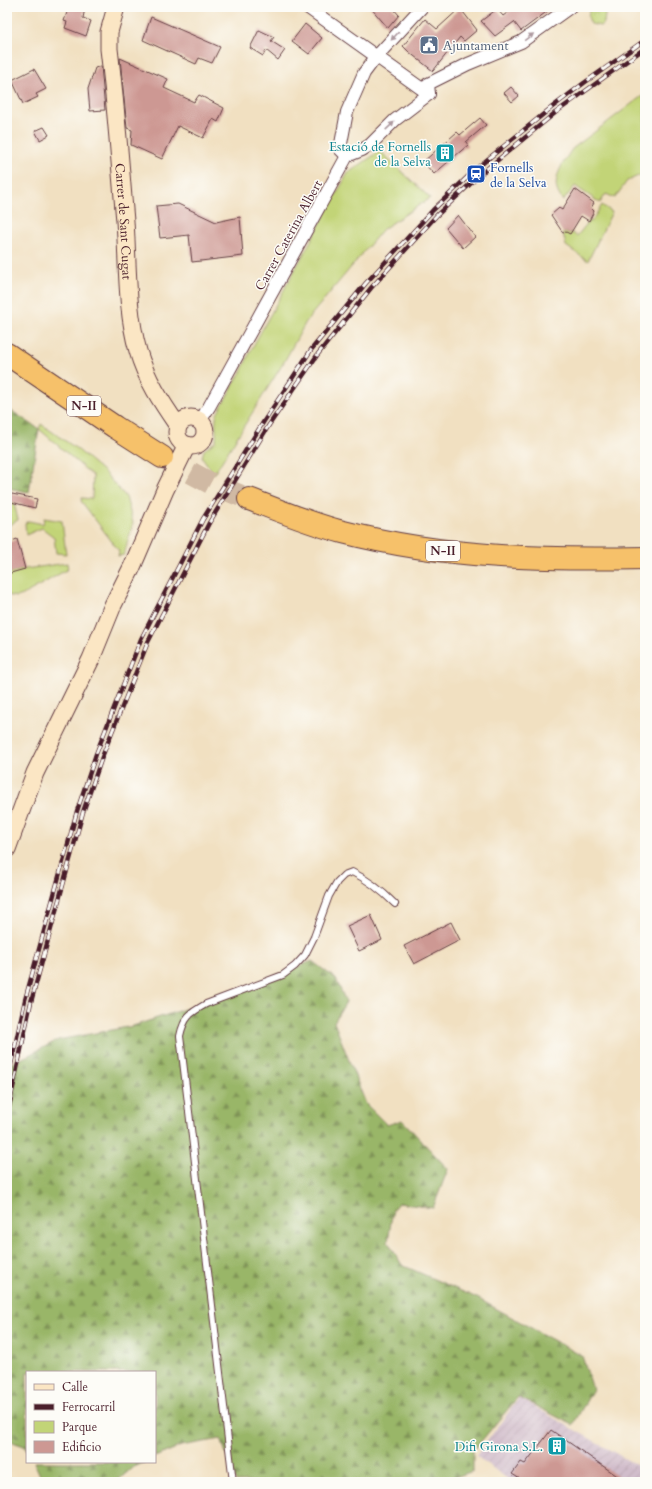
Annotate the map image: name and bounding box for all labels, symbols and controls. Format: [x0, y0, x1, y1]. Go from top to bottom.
one-way arrow [391, 31, 400, 40]
one-way arrow [523, 33, 534, 41]
public building icon: Ajuntament [418, 34, 440, 56]
place label: Ajuntament [443, 37, 509, 55]
one-way arrow [385, 121, 395, 131]
place label: Estació de Fornells de la Selva [329, 138, 431, 171]
building icon: Estació de Fornells de la Selva [434, 142, 456, 164]
place label: Fornells de la Selva [490, 159, 547, 192]
street label: Carrer de Sant Cugat [110, 162, 136, 280]
station icon: Fornells de la Selva [465, 163, 487, 185]
street label: Carrer Caterina Albert [251, 177, 327, 294]
road number: N-II [67, 396, 101, 416]
road number: N-II [426, 541, 460, 561]
legend [26, 1371, 156, 1463]
text: Calle [62, 1379, 88, 1395]
text: Ferrocarril [62, 1399, 115, 1415]
text: Parque [62, 1419, 97, 1435]
building icon: Difi Girona S.L. [546, 1435, 568, 1457]
place label: Difi Girona S.L. [455, 1438, 543, 1456]
text: Edificio [62, 1439, 102, 1455]

